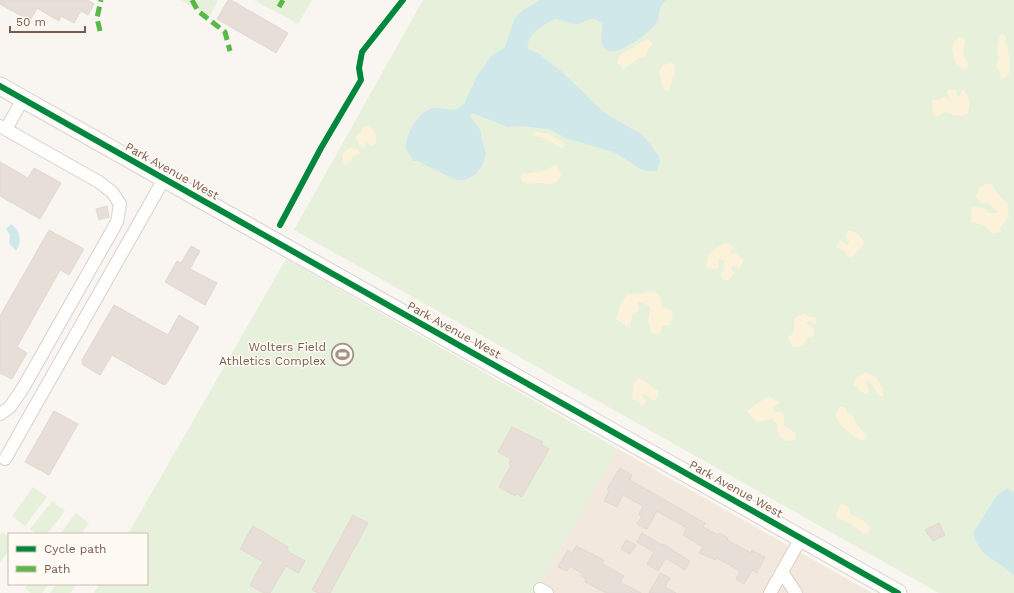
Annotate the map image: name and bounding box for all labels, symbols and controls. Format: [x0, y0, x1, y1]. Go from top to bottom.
scale bar [10, 8, 85, 34]
text: 50 m [16, 15, 46, 29]
street label: Park Avenue West [123, 139, 221, 203]
street label: Park Avenue West [405, 298, 503, 362]
place label: Wolters Field Athletics Complex [219, 340, 326, 368]
sports icon: Wolters Field Athletics Complex [329, 341, 355, 367]
street label: Park Avenue West [687, 457, 785, 521]
legend [8, 533, 148, 585]
text: Cycle path [44, 542, 106, 556]
text: Path [44, 562, 70, 576]

